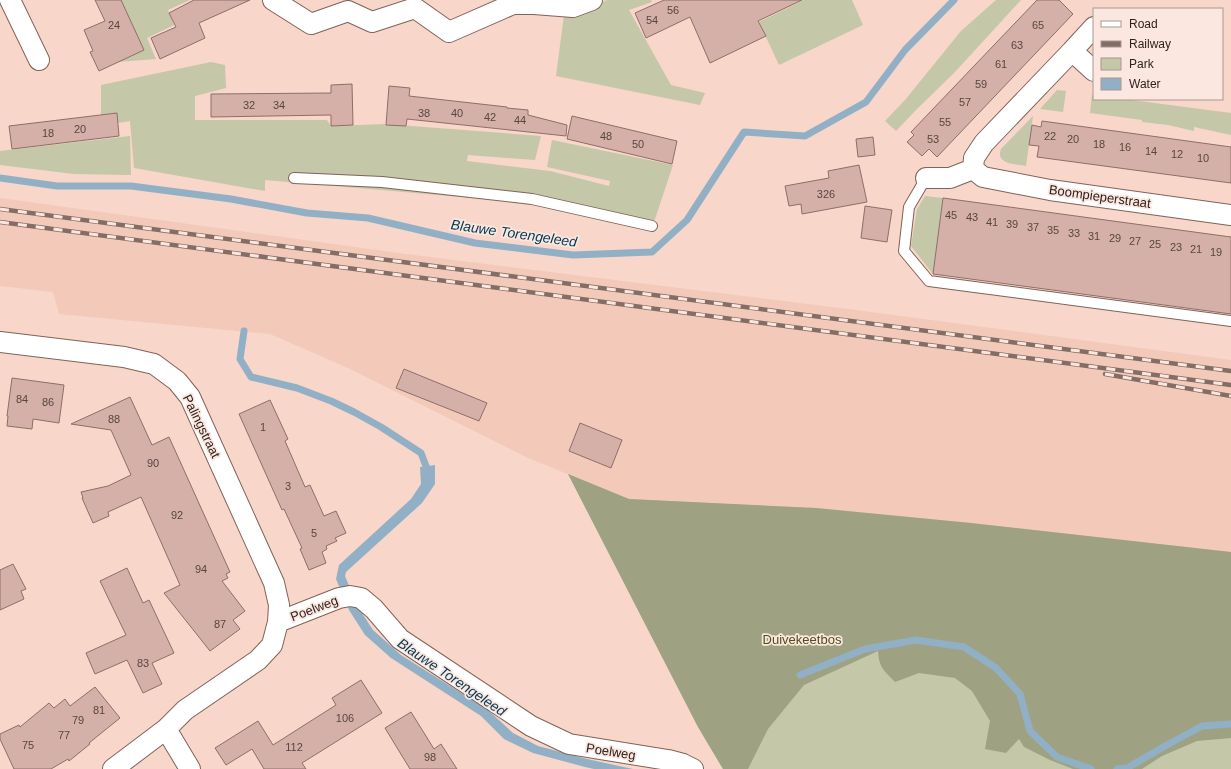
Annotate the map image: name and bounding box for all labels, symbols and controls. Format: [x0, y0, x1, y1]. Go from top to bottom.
house number: 56 [667, 4, 679, 16]
legend [1093, 8, 1223, 100]
house number: 54 [646, 14, 658, 26]
text: Road [1129, 17, 1158, 31]
house number: 24 [108, 19, 120, 31]
house number: 65 [1032, 19, 1044, 31]
text: Railway [1129, 37, 1171, 51]
house number: 63 [1011, 39, 1023, 51]
text: Park [1129, 57, 1155, 71]
house number: 61 [995, 58, 1007, 70]
text: Water [1129, 77, 1161, 91]
house number: 59 [975, 78, 987, 90]
house number: 57 [959, 96, 971, 108]
house number: 32 [243, 99, 255, 111]
house number: 34 [273, 99, 285, 111]
house number: 38 [418, 107, 430, 119]
house number: 40 [451, 107, 463, 119]
house number: 42 [484, 111, 496, 123]
house number: 44 [514, 114, 526, 126]
house number: 55 [939, 116, 951, 128]
house number: 20 [74, 123, 86, 135]
house number: 18 [42, 127, 54, 139]
house number: 48 [600, 130, 612, 142]
house number: 22 [1044, 130, 1056, 142]
house number: 53 [927, 133, 939, 145]
house number: 20 [1067, 133, 1079, 145]
house number: 50 [632, 138, 644, 150]
house number: 18 [1093, 138, 1105, 150]
house number: 16 [1119, 141, 1131, 153]
house number: 14 [1145, 145, 1157, 157]
house number: 12 [1171, 148, 1183, 160]
house number: 10 [1197, 152, 1209, 164]
street label: Boompieperstraat [1048, 182, 1152, 211]
house number: 326 [817, 188, 835, 200]
house number: 45 [945, 209, 957, 221]
house number: 43 [966, 211, 978, 223]
water label: Blauwe Torengeleed [450, 216, 579, 250]
house number: 41 [986, 216, 998, 228]
house number: 39 [1006, 218, 1018, 230]
house number: 37 [1027, 221, 1039, 233]
house number: 35 [1047, 224, 1059, 236]
house number: 33 [1068, 227, 1080, 239]
house number: 31 [1088, 230, 1100, 242]
house number: 29 [1109, 232, 1121, 244]
house number: 27 [1129, 235, 1141, 247]
house number: 25 [1149, 238, 1161, 250]
house number: 23 [1170, 241, 1182, 253]
house number: 21 [1190, 243, 1202, 255]
house number: 19 [1210, 246, 1222, 258]
street label: Palingstraat [180, 392, 224, 461]
house number: 84 [16, 393, 28, 405]
house number: 86 [42, 396, 54, 408]
house number: 88 [108, 413, 120, 425]
house number: 1 [260, 421, 266, 433]
house number: 90 [147, 457, 159, 469]
house number: 3 [285, 480, 291, 492]
house number: 92 [171, 509, 183, 521]
house number: 5 [311, 527, 317, 539]
house number: 94 [195, 563, 207, 575]
street label: Poelweg [288, 593, 340, 624]
house number: 87 [214, 618, 226, 630]
park label: Duivekeetbos [763, 632, 842, 647]
water label: Blauwe Torengeleed [395, 635, 510, 720]
house number: 83 [137, 657, 149, 669]
house number: 81 [93, 704, 105, 716]
house number: 106 [336, 712, 354, 724]
house number: 79 [72, 714, 84, 726]
house number: 77 [58, 729, 70, 741]
house number: 75 [22, 739, 34, 751]
street label: Poelweg [585, 740, 637, 763]
house number: 112 [285, 741, 303, 753]
house number: 98 [424, 751, 436, 763]

